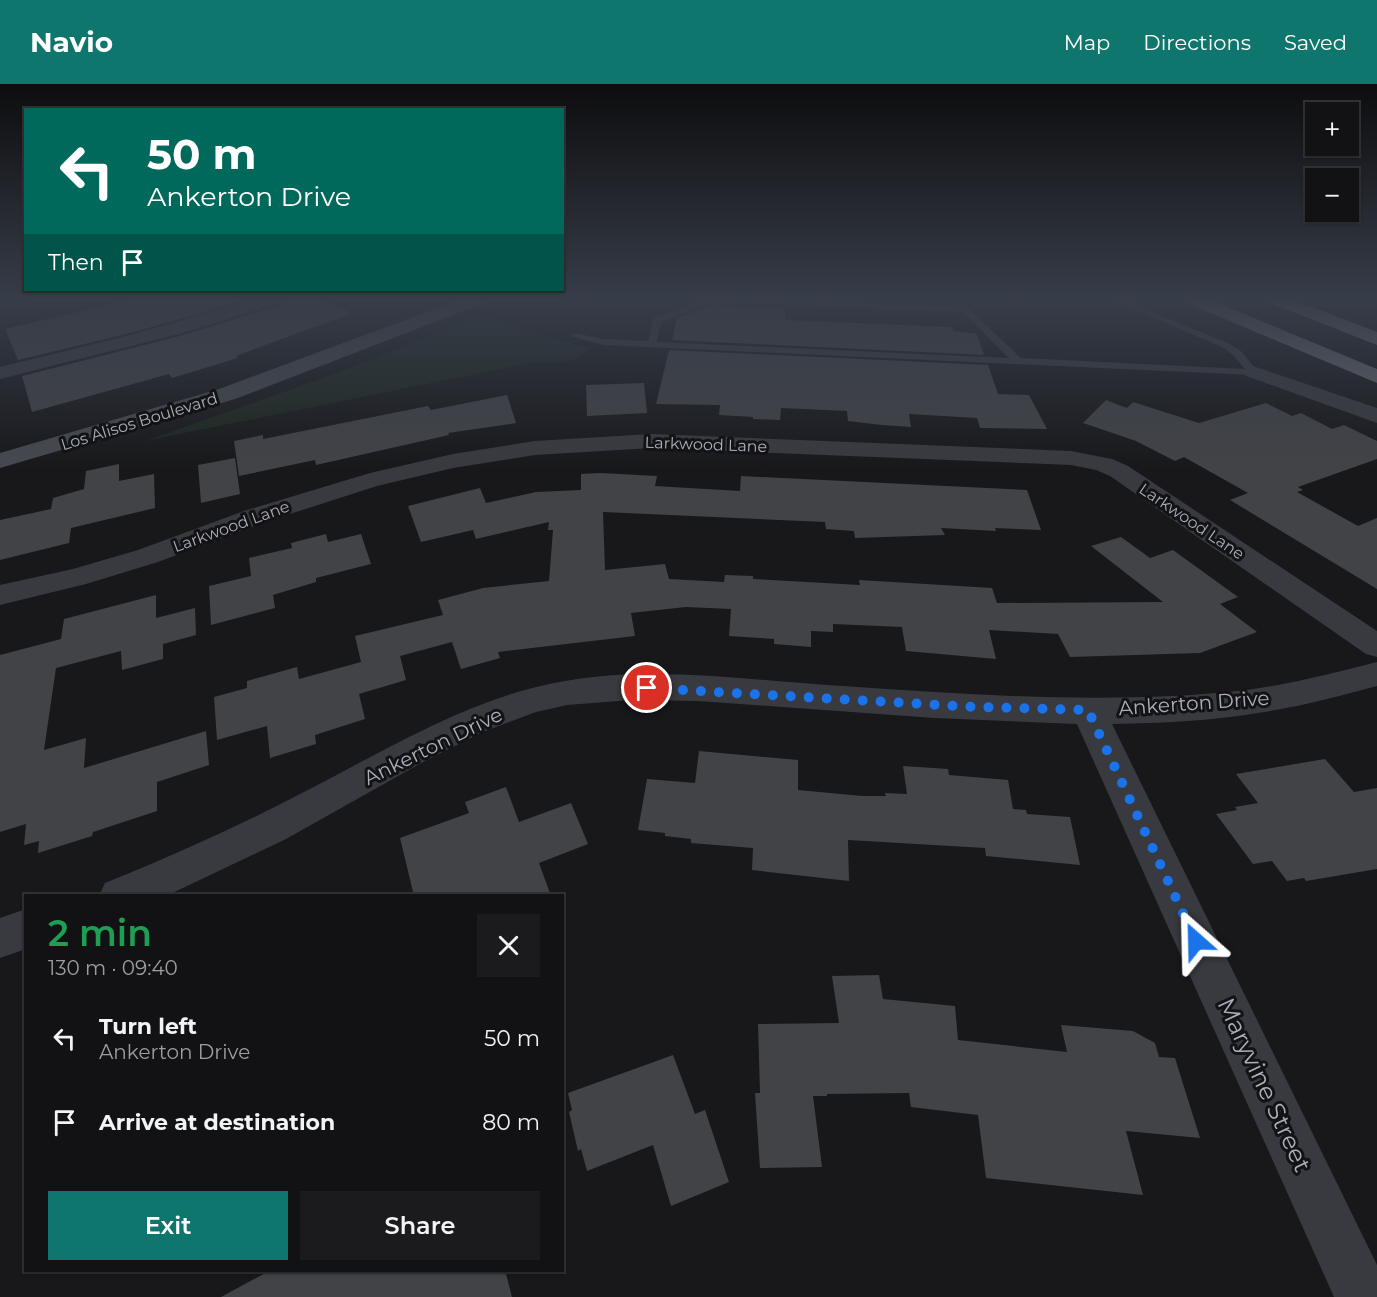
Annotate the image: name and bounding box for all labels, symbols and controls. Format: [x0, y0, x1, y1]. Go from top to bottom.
text: Navio [30, 25, 113, 59]
text: Map [1064, 30, 1110, 55]
text: Directions [1143, 30, 1251, 55]
text: Saved [1284, 30, 1347, 55]
map controls [1305, 102, 1359, 222]
button: + [1305, 102, 1359, 156]
text: 50 m [147, 128, 256, 180]
icon: left [48, 132, 126, 210]
button: − [1305, 168, 1359, 222]
text: Ankerton Drive [147, 180, 351, 213]
icon: arrive [116, 246, 149, 279]
text: Then [48, 249, 104, 276]
street label: Los Alisos Boulevard [59, 389, 220, 454]
street label: Larkwood Lane [644, 433, 768, 456]
street label: Larkwood Lane [1136, 479, 1248, 564]
street label: Larkwood Lane [170, 497, 292, 556]
pin [621, 662, 672, 713]
icon: arrive [630, 671, 663, 704]
street label: Ankerton Drive [1118, 686, 1270, 720]
street label: Ankerton Drive [360, 702, 506, 790]
position arrow [1164, 909, 1228, 973]
text: 2 min [48, 911, 152, 955]
button: close [477, 914, 540, 977]
text: 130 m · 09:40 [48, 956, 178, 980]
street label: Maryvine Street [1211, 993, 1318, 1177]
text: Turn left [99, 1013, 197, 1040]
icon: left [48, 1022, 81, 1055]
text: 50 m [484, 1025, 540, 1052]
text: Ankerton Drive [99, 1040, 250, 1064]
icon: arrive [48, 1106, 81, 1139]
text: Arrive at destination [99, 1109, 335, 1136]
text: 80 m [482, 1109, 540, 1136]
button: Exit [48, 1191, 288, 1260]
button: Share [300, 1191, 540, 1260]

